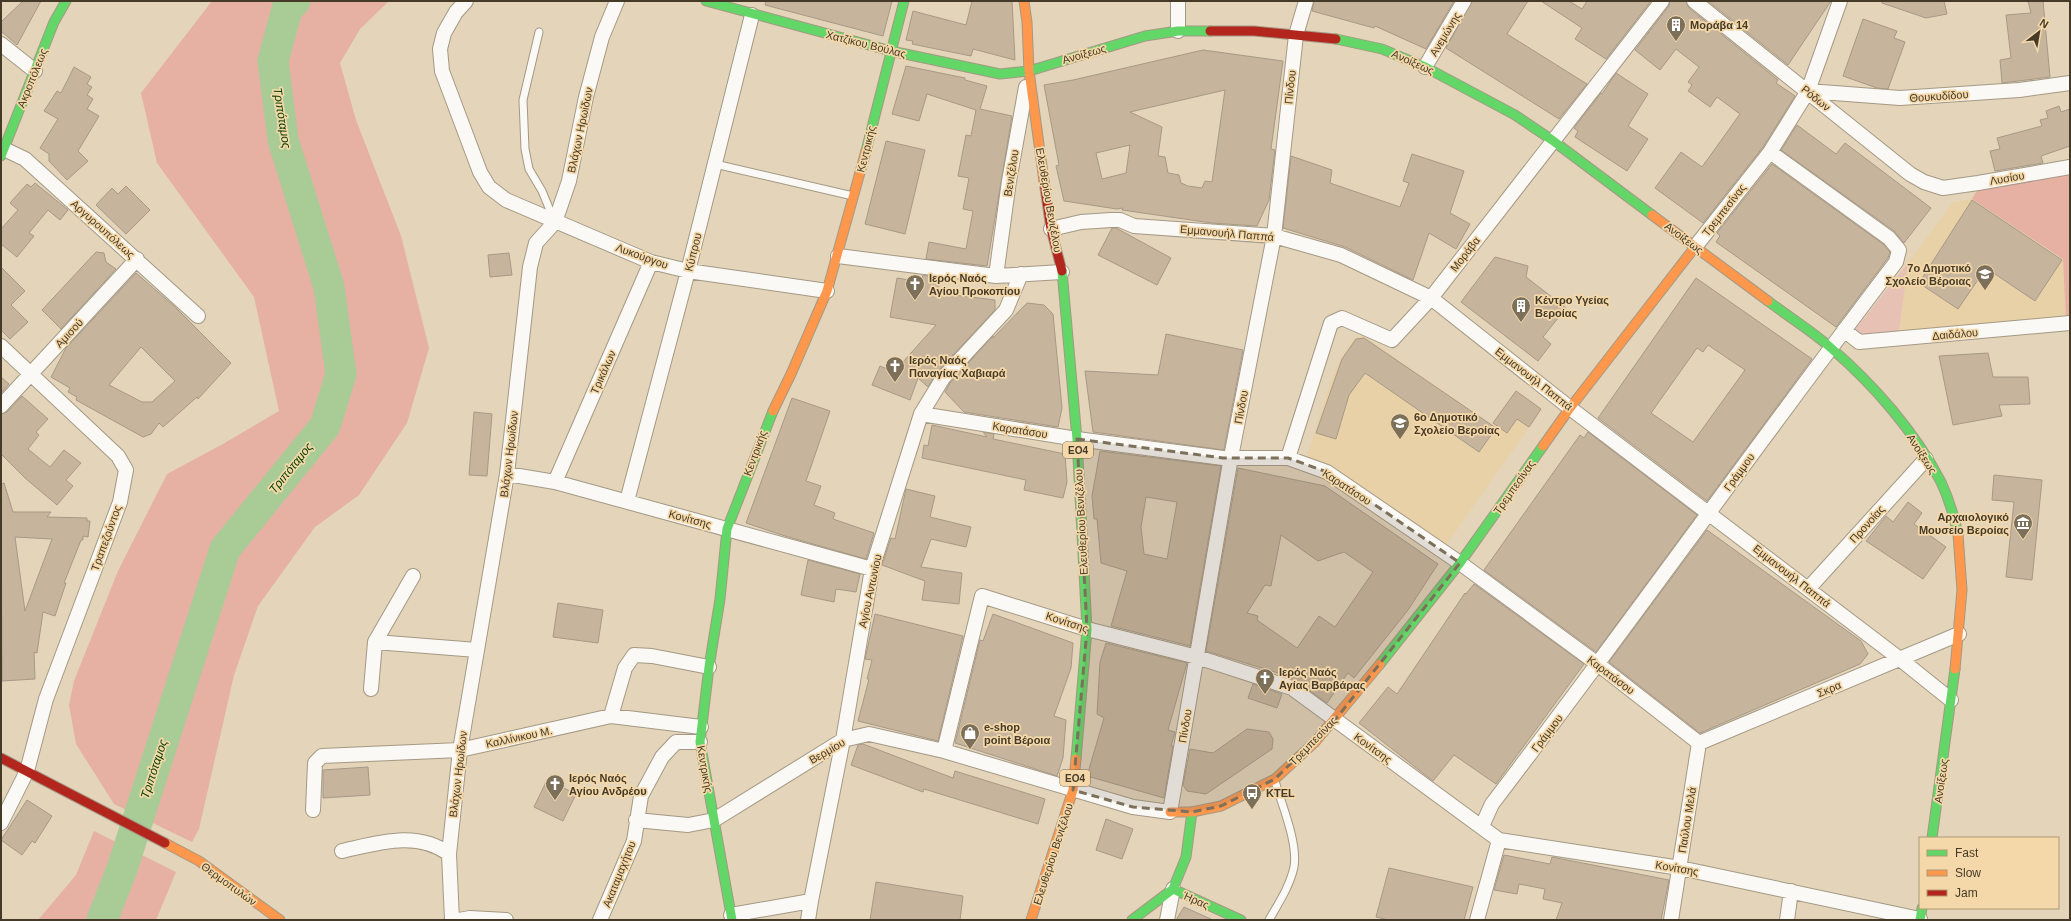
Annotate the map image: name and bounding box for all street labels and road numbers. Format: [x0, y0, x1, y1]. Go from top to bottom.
street label: Ανεμώνης [1427, 10, 1463, 58]
street label: Χατζίκου Βούλας [825, 28, 907, 60]
street label: Ανοίξεως [1061, 42, 1107, 66]
street label: Ακροπόλεως [15, 47, 49, 109]
street label: Ανοίξεως [1390, 47, 1436, 77]
street label: Πίνδου [1282, 69, 1298, 105]
street label: Ρόδων [1799, 83, 1833, 114]
street label: Βλάχων Ηρωίδων [565, 86, 595, 174]
street label: Θουκυδίδου [1909, 88, 1969, 104]
street label: Κεντρικής [854, 124, 878, 174]
street label: Ελευθερίου Βενιζέλου [1034, 147, 1064, 253]
street label: Βενιζέλου [1001, 149, 1021, 197]
street label: Λυσίου [1989, 169, 2025, 187]
street label: Τρεμπεσίνας [1700, 181, 1748, 239]
street label: Αργυρουπόλεως [69, 197, 137, 261]
street label: Ανοίξεως [1662, 220, 1706, 256]
street label: Εμμανουήλ Παππά [1179, 223, 1275, 243]
street label: Κύπρου [682, 231, 704, 273]
street label: Μοράβα [1448, 234, 1483, 274]
street label: Λυκούργου [614, 241, 670, 271]
street label: Αμισού [53, 316, 85, 350]
street label: Δαιδάλου [1932, 326, 1978, 342]
street label: Εμμανουήλ Παππά [1493, 345, 1575, 413]
street label: Τρικάλων [588, 348, 618, 396]
street label: Πίνδου [1232, 389, 1250, 425]
street label: Βλάχων Ηρωίδων [498, 410, 520, 498]
street label: Καρατάσου [992, 420, 1048, 440]
street label: Κεντρικής [741, 429, 769, 477]
street label: Ανοίξεως [1905, 432, 1939, 476]
road number: ΕΟ4 [1063, 442, 1093, 458]
street label: Γράμμου [1721, 451, 1757, 493]
street label: Τρεμπεσίνας [1491, 458, 1537, 516]
street label: Καρατάσου [1320, 467, 1374, 507]
street label: Ελευθερίου Βενιζέλου [1072, 469, 1090, 575]
street label: Τραπεζούντος [89, 503, 123, 573]
street label: Προνοίας [1847, 503, 1887, 545]
street label: Κονίτσης [667, 508, 713, 530]
street label: Εμμανουήλ Παππά [1751, 542, 1833, 610]
street label: Αγίου Αντωνίου [856, 553, 884, 629]
street label: Κονίτσης [1044, 610, 1090, 634]
street label: Καρατάσου [1585, 653, 1637, 697]
street label: Σκρα [1815, 678, 1843, 699]
street label: Πίνδου [1176, 708, 1194, 744]
street label: Γράμμου [1529, 712, 1565, 754]
street label: Τρεμπεσίνας [1287, 714, 1339, 768]
street label: Καλλίνικου Μ. [485, 724, 553, 750]
street label: Βλάχων Ηρωίδων [447, 730, 469, 818]
street label: Κονίτσης [1352, 730, 1394, 766]
street label: Βερμίου [807, 736, 847, 766]
street label: Κεντρικής [695, 744, 715, 794]
street label: Ανοίξεως [1932, 758, 1950, 804]
road number: ΕΟ4 [1060, 770, 1090, 786]
street label: Παύλου Μελά [1676, 786, 1698, 854]
street label: Ελευθερίου Βενιζέλου [1031, 802, 1075, 906]
street label: Ακαταμαχήτου [600, 839, 638, 909]
street label: Κονίτσης [1654, 858, 1700, 878]
street label: Θερμοπυλών [199, 860, 259, 908]
street label: Ήρας [1180, 889, 1211, 911]

